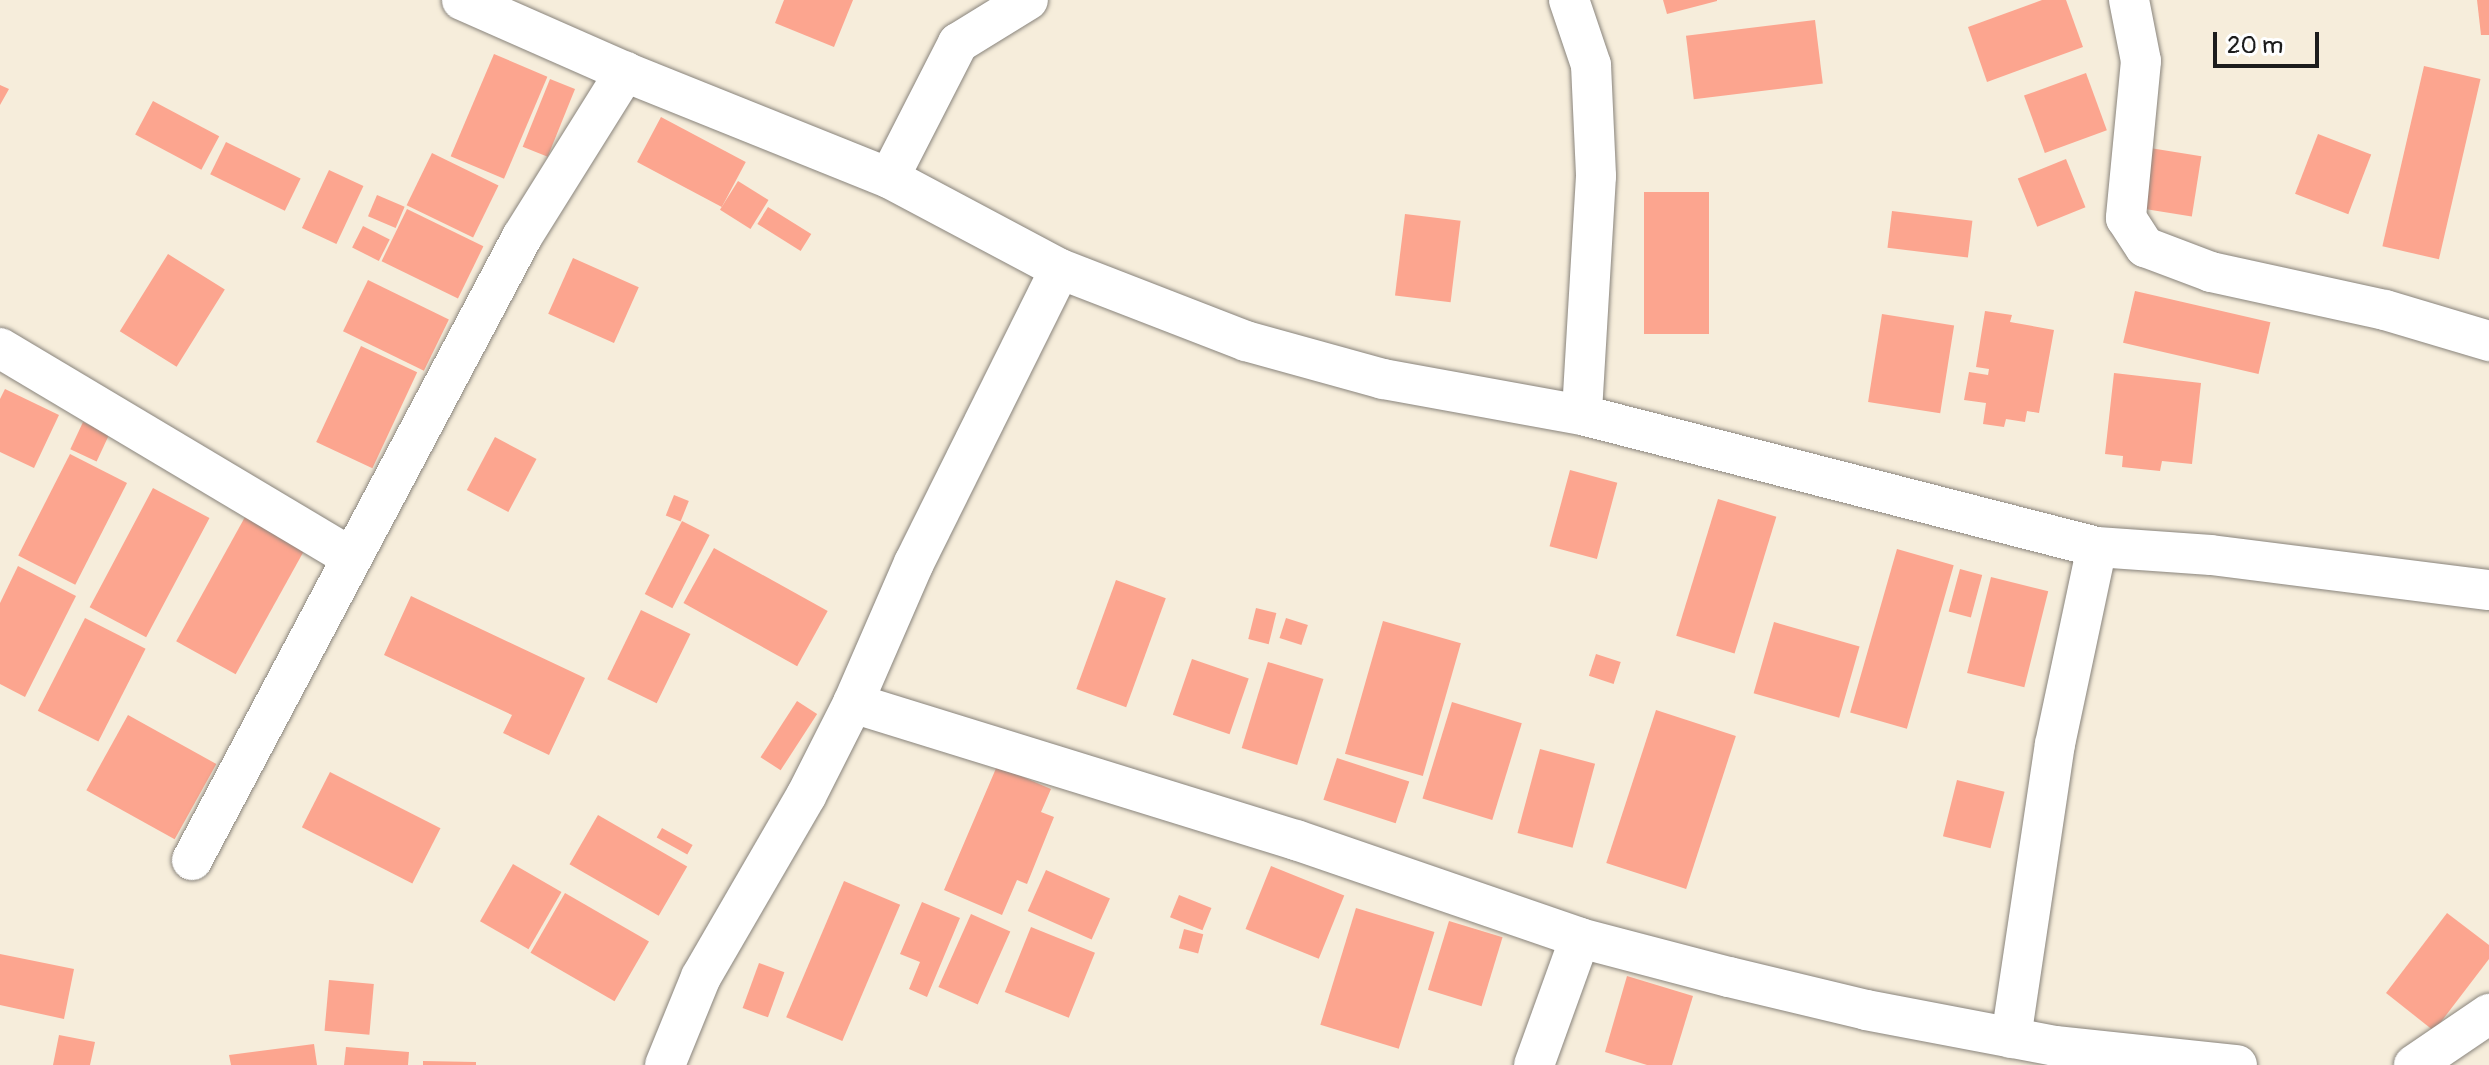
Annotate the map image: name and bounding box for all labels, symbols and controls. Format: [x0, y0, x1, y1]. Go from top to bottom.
scale bar [2217, 16, 2323, 66]
text: 20 m [2227, 31, 2283, 60]

